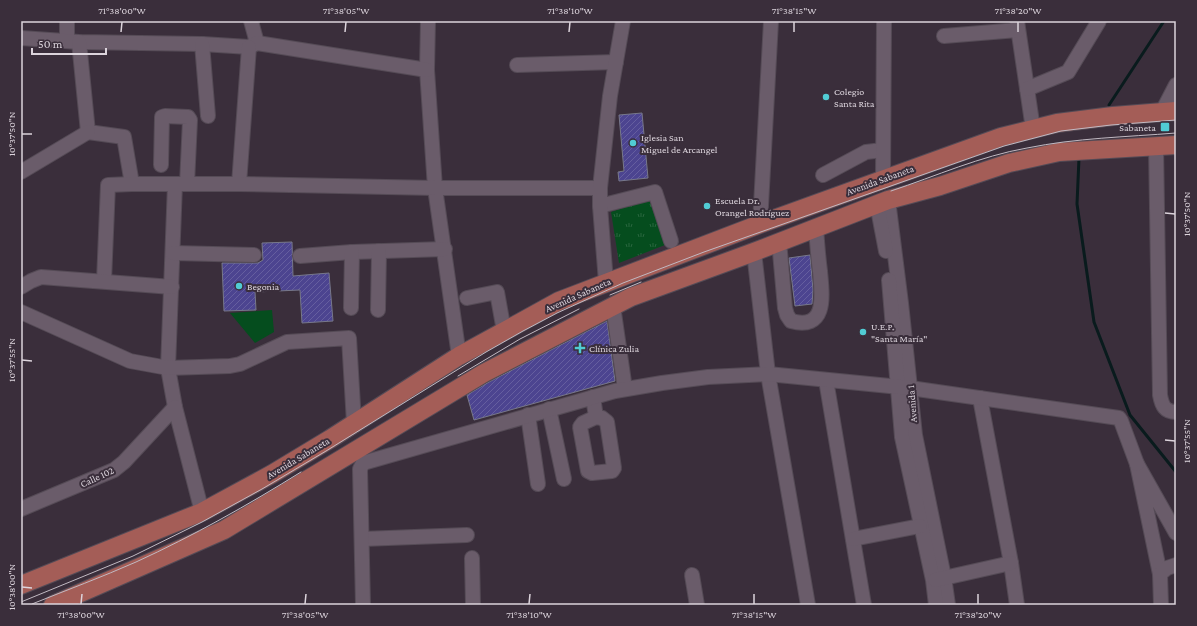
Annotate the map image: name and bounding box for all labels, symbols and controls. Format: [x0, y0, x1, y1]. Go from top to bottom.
text: 71°38'00"W [98, 5, 147, 16]
text: 71°38'05"W [323, 5, 370, 16]
text: 71°38'10"W [547, 5, 594, 16]
text: 71°38'15"W [772, 5, 817, 16]
text: 71°38'20"W [995, 5, 1042, 16]
scale bar [32, 30, 106, 56]
text: 50 m [38, 37, 63, 51]
place label: Colegio Santa Rita [834, 86, 875, 109]
marker: Colegio Santa Rita [821, 92, 831, 102]
text: 10°37'50"N [6, 111, 17, 156]
marker: Sabaneta [1159, 121, 1171, 133]
place label: Sabaneta [1119, 122, 1156, 133]
place label: Iglesia San Miguel de Arcangel [641, 132, 718, 155]
marker: Iglesia San Miguel de Arcangel [628, 138, 638, 148]
street label: Avenida Sabaneta [845, 163, 916, 197]
text: 10°37'50"N [1181, 191, 1192, 236]
place label: Escuela Dr. Orangel Rodríguez [715, 195, 789, 218]
marker: Escuela Dr. Orangel Rodríguez [702, 201, 712, 211]
street label: Avenida Sabaneta [543, 275, 613, 314]
marker: Begonia [234, 281, 244, 291]
place label: Begonia [247, 281, 280, 292]
place label: U.E.P. "Santa María" [871, 321, 927, 344]
marker: U.E.P. "Santa María" [858, 327, 868, 337]
text: 10°37'55"N [6, 338, 17, 382]
marker: Clínica Zulia [574, 342, 586, 354]
place label: Clínica Zulia [589, 343, 639, 354]
street label: Avenida 1 [905, 385, 919, 423]
text: 10°37'55"N [1181, 419, 1192, 463]
street label: Avenida Sabaneta [265, 435, 332, 481]
street label: Calle 102 [79, 464, 116, 490]
text: 10°38'00"N [6, 563, 17, 610]
text: 71°38'00"W [57, 609, 106, 620]
text: 71°38'05"W [282, 609, 329, 620]
text: 71°38'10"W [506, 609, 553, 620]
text: 71°38'15"W [732, 609, 777, 620]
text: 71°38'20"W [955, 609, 1002, 620]

